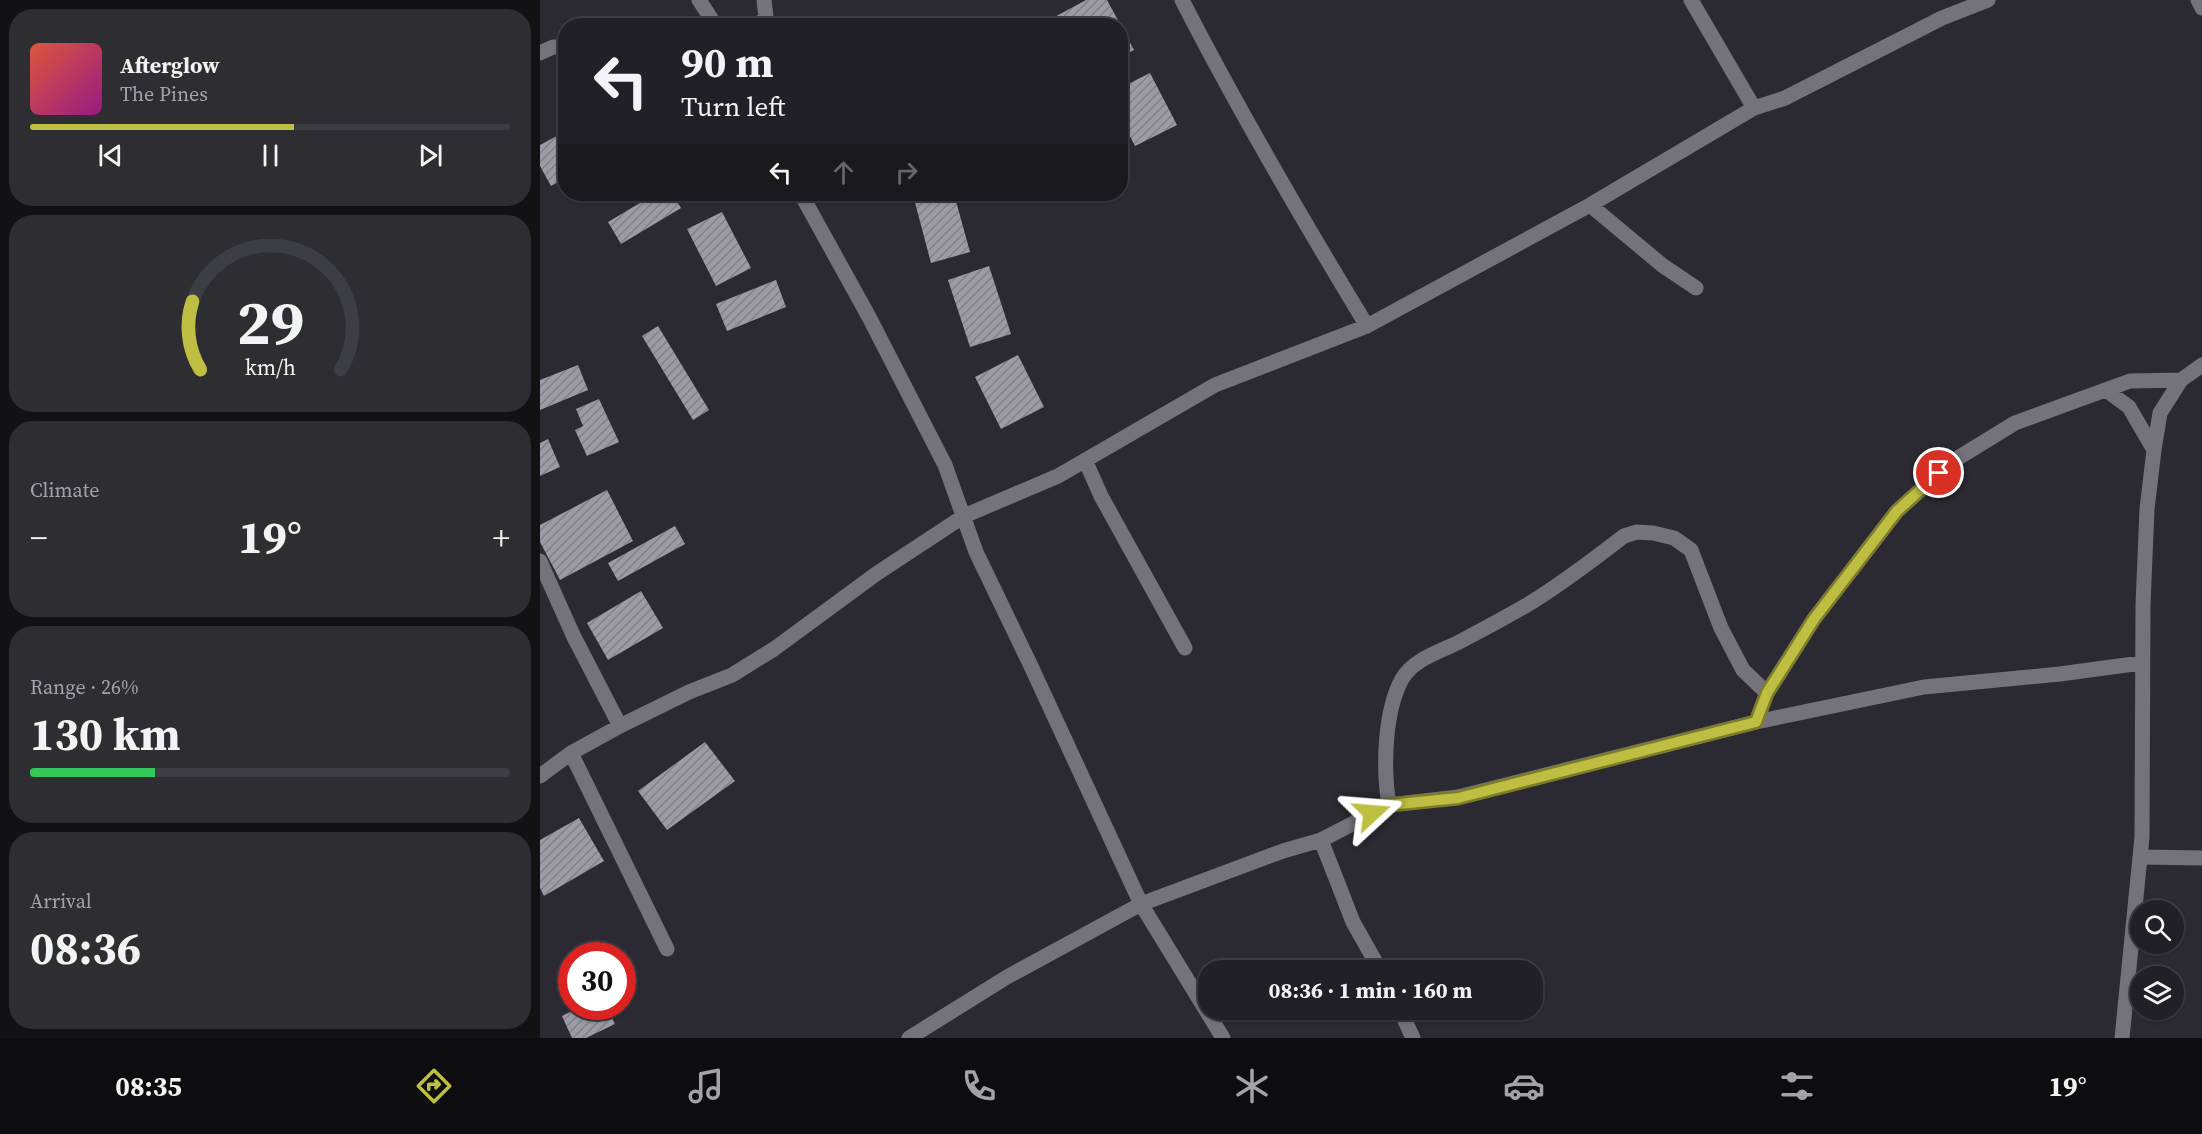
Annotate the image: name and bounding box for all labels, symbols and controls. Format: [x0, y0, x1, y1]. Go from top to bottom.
text: 90 m [681, 33, 774, 91]
icon: left [582, 42, 660, 120]
text: Afterglow [120, 50, 220, 80]
text: The Pines [120, 80, 208, 108]
text: Turn left [681, 88, 785, 125]
icon: previous [94, 139, 127, 172]
icon: pause [254, 139, 287, 172]
icon: next [414, 139, 447, 172]
icon: left [764, 156, 797, 189]
icon: ahead [827, 156, 860, 189]
icon: right [890, 156, 923, 189]
text: 29 [236, 279, 304, 365]
text: km/h [244, 354, 296, 383]
pin [1913, 447, 1964, 498]
icon: arrive [1922, 456, 1955, 489]
text: Climate [30, 476, 99, 504]
text: 19° [238, 506, 302, 568]
text: − [30, 515, 48, 560]
text: + [492, 515, 510, 560]
text: Range · 26% [30, 673, 139, 701]
text: 130 km [30, 703, 181, 765]
position arrow [1340, 781, 1404, 845]
text: Arrival [30, 887, 92, 915]
map controls [2130, 900, 2184, 1020]
button: search [2130, 900, 2184, 954]
text: 08:36 [30, 917, 141, 979]
speed limit sign: 30 [558, 942, 636, 1020]
button: layers [2130, 966, 2184, 1020]
text: 08:36 · 1 min · 160 m [1269, 975, 1472, 1005]
icon: directions [413, 1065, 455, 1107]
icon: music [685, 1065, 727, 1107]
icon: phone [958, 1065, 1000, 1107]
icon: climate [1231, 1065, 1273, 1107]
icon: car [1503, 1065, 1545, 1107]
icon: filters [1776, 1065, 1818, 1107]
text: 08:35 [115, 1068, 182, 1105]
text: 19° [2048, 1068, 2087, 1105]

